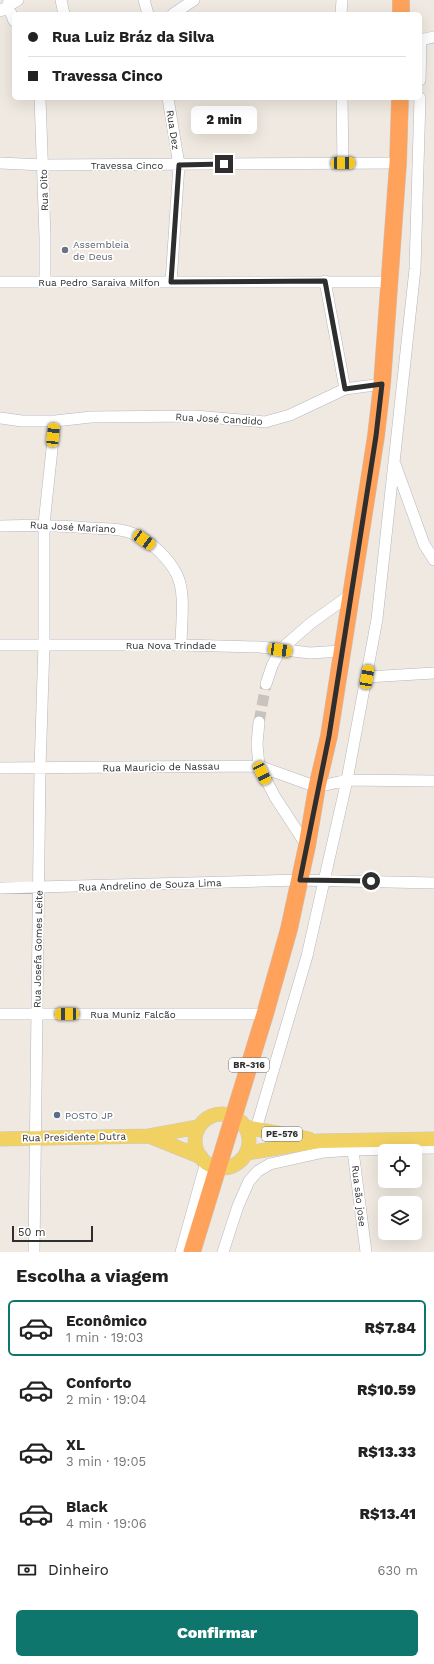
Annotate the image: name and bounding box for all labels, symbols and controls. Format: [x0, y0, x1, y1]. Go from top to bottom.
text: Rua Luiz Bráz da Silva [52, 28, 214, 46]
text: Travessa Cinco [52, 67, 163, 85]
callout: 2 min [191, 106, 257, 134]
street label: Rua Dez [164, 109, 182, 151]
text: 2 min [206, 112, 242, 127]
route end [215, 155, 233, 173]
car [331, 157, 355, 169]
street label: Travessa Cinco [91, 160, 163, 171]
street label: Rua Oito [38, 169, 50, 211]
place label: Assembleia de Deus [73, 239, 129, 262]
marker: Assembleia de Deus [60, 245, 70, 255]
street label: Rua Pedro Saraiva Milfon [38, 277, 160, 288]
street label: Rua José Candido [175, 411, 263, 427]
car [46, 422, 60, 448]
street label: Rua José Mariano [30, 519, 116, 535]
car [131, 528, 157, 552]
street label: Rua Nova Trindade [126, 640, 217, 651]
car [267, 642, 293, 658]
car [359, 664, 375, 690]
street label: Rua Mauricio de Nassau [102, 760, 220, 774]
car [251, 760, 273, 786]
route start [362, 872, 380, 890]
street label: Rua Andrelino de Souza Lima [78, 877, 222, 893]
street label: Rua Josefa Gomes Leite [31, 890, 45, 1008]
car [55, 1008, 79, 1020]
street label: Rua Muniz Falcão [90, 1009, 176, 1020]
road number: BR-316 [229, 1058, 269, 1072]
marker: POSTO JP [52, 1110, 62, 1120]
place label: POSTO JP [65, 1110, 113, 1121]
road number: PE-576 [262, 1127, 302, 1141]
street label: Rua Presidente Dutra [22, 1131, 126, 1143]
map controls [378, 1144, 422, 1240]
button: locate [378, 1144, 422, 1188]
street label: Rua são jose [350, 1165, 368, 1227]
button: layers [378, 1196, 422, 1240]
scale bar [12, 1224, 93, 1243]
text: 50 m [18, 1226, 45, 1239]
text: Escolha a viagem [16, 1265, 169, 1286]
icon: car [18, 1310, 54, 1346]
text: Econômico [66, 1312, 147, 1330]
text: R$7.84 [365, 1319, 416, 1337]
text: 1 min · 19:03 [66, 1330, 143, 1345]
icon: car [18, 1372, 54, 1408]
text: Conforto [66, 1374, 131, 1392]
text: R$10.59 [357, 1381, 416, 1399]
text: 2 min · 19:04 [66, 1392, 146, 1407]
icon: car [18, 1434, 54, 1470]
text: XL [66, 1436, 85, 1454]
text: R$13.33 [358, 1443, 416, 1461]
text: 3 min · 19:05 [66, 1454, 146, 1469]
icon: car [18, 1496, 54, 1532]
text: Black [66, 1498, 108, 1516]
text: R$13.41 [360, 1505, 416, 1523]
text: 4 min · 19:06 [66, 1516, 147, 1531]
icon: cash [16, 1559, 38, 1581]
text: Dinheiro [48, 1561, 109, 1579]
text: 630 m [378, 1563, 418, 1578]
button: Confirmar [16, 1610, 418, 1656]

